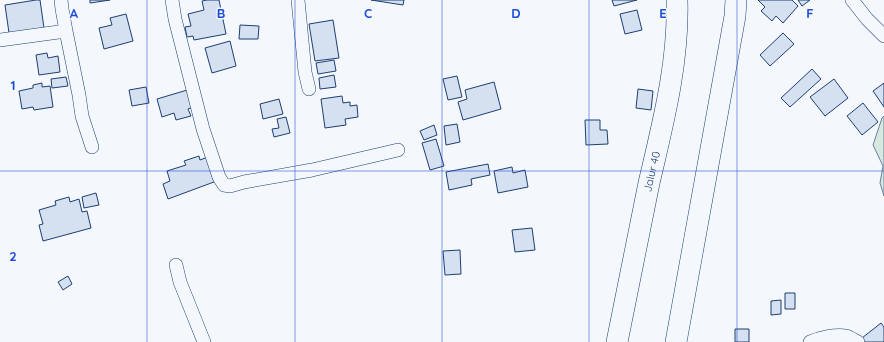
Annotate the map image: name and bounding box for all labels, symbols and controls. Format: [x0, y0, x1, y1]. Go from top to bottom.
text: A [70, 5, 79, 21]
text: B [217, 5, 225, 21]
text: C [364, 5, 372, 21]
text: D [511, 5, 521, 21]
text: E [659, 5, 667, 21]
text: F [806, 5, 814, 21]
text: 1 [10, 77, 16, 93]
street label: Jalur 40 [640, 150, 663, 193]
text: 2 [9, 248, 17, 264]

